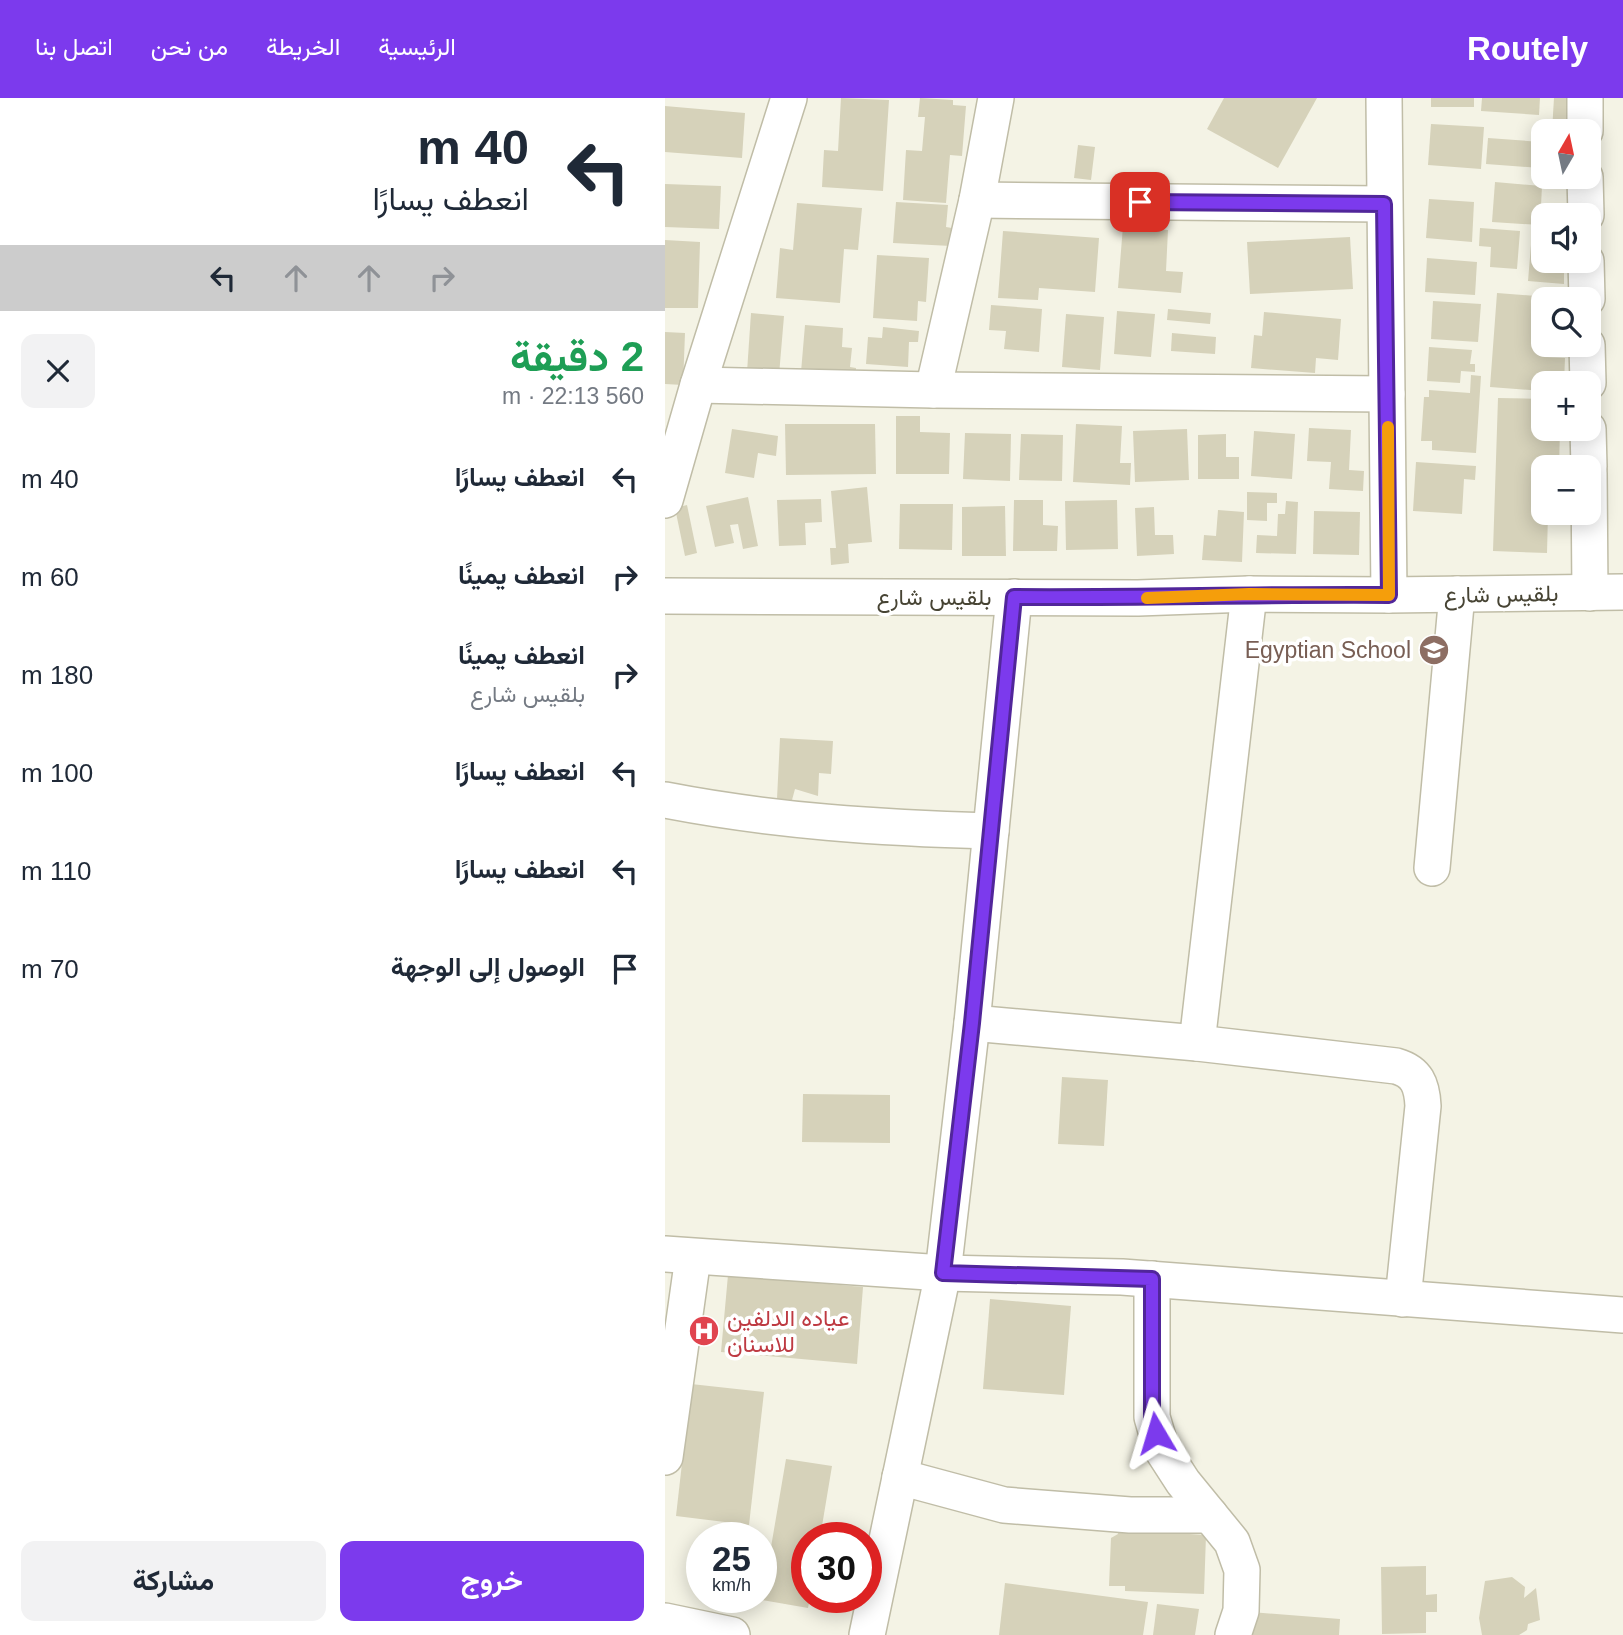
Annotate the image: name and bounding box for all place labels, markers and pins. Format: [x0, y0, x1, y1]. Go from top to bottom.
pin [1110, 172, 1170, 232]
school or university icon: Egyptian School [1417, 633, 1451, 667]
place label: Egyptian School [1245, 637, 1411, 663]
place label: عياده الدلفين للاسنان [727, 1305, 849, 1357]
hospital icon: عياده الدلفين للاسنان [687, 1314, 721, 1348]

